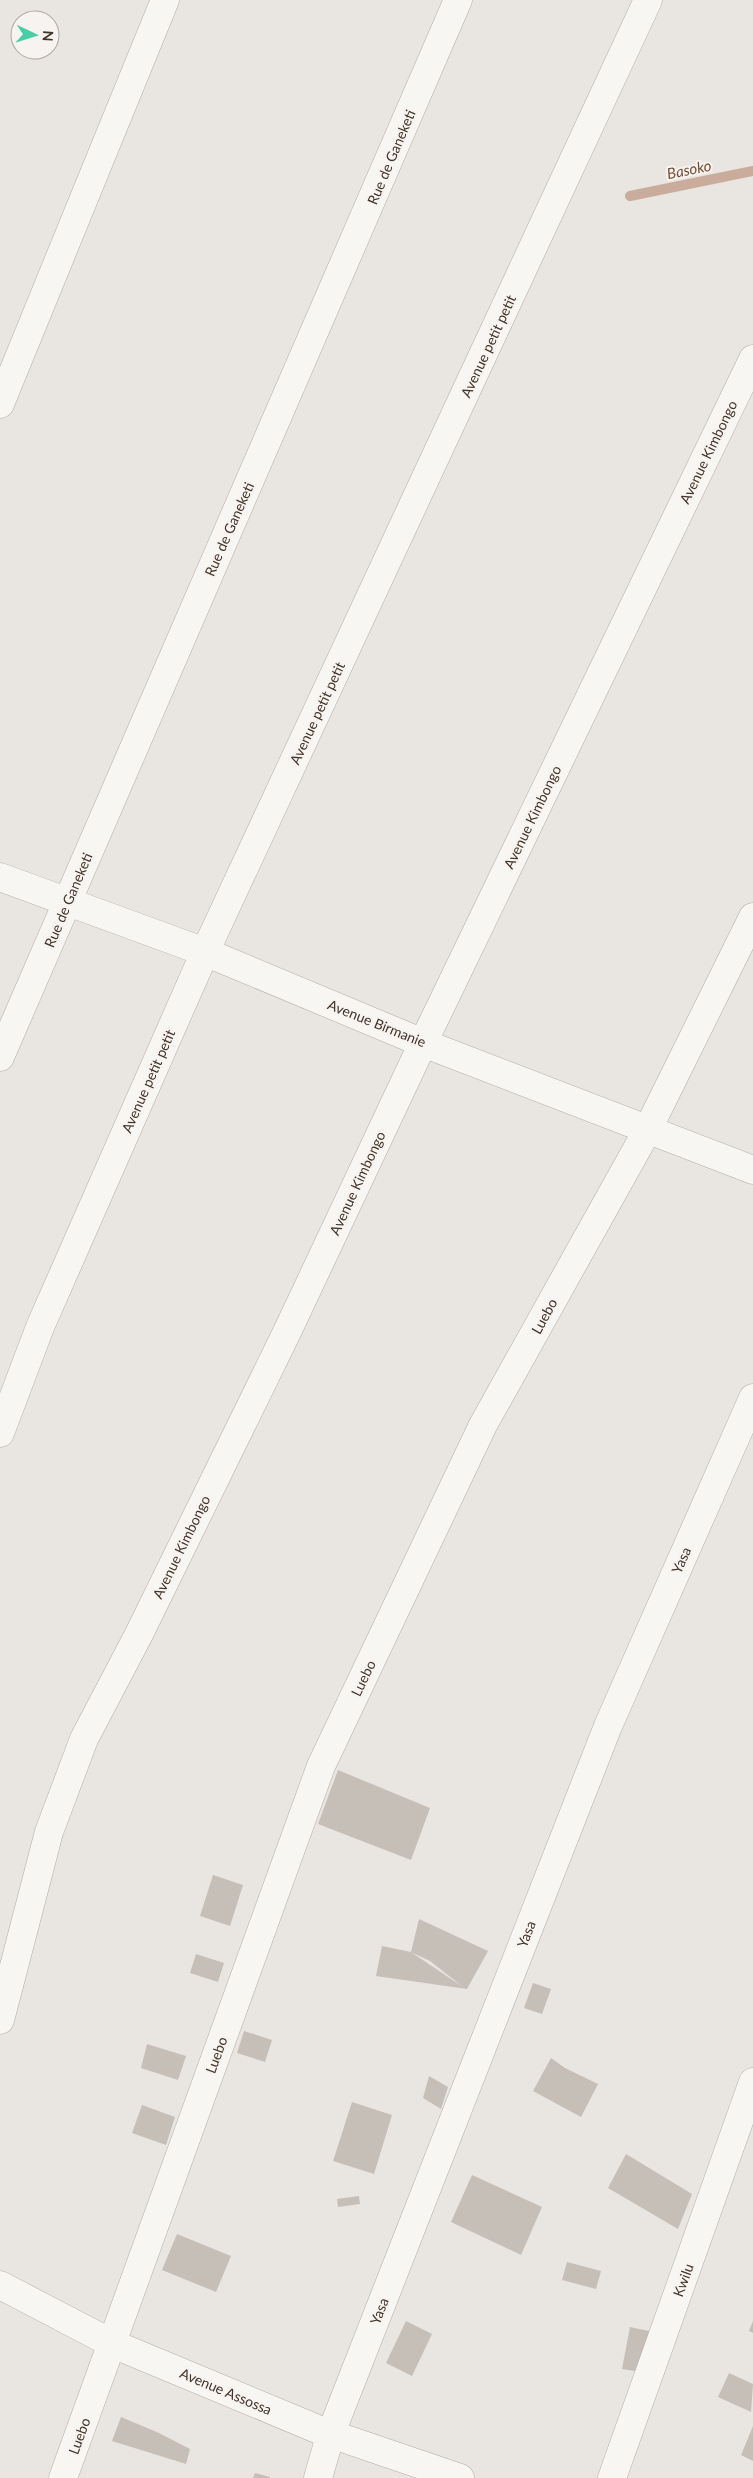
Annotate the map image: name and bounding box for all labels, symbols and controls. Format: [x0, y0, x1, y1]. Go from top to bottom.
north arrow [10, 10, 60, 60]
text: N [40, 30, 57, 42]
street label: Rue de Ganeketi [363, 107, 419, 207]
water label: Basoko [665, 156, 713, 182]
street label: Avenue petit petit [457, 292, 519, 400]
street label: Avenue Kimbongo [676, 398, 740, 506]
street label: Rue de Ganeketi [201, 479, 257, 579]
street label: Avenue petit petit [286, 659, 348, 767]
street label: Avenue Kimbongo [500, 763, 564, 871]
street label: Rue de Ganeketi [40, 850, 96, 950]
street label: Avenue Birmanie [325, 996, 429, 1050]
street label: Avenue petit petit [118, 1027, 178, 1135]
street label: Avenue Kimbongo [325, 1128, 389, 1238]
street label: Luebo [527, 1295, 561, 1337]
street label: Avenue Kimbongo [149, 1493, 213, 1601]
street label: Yasa [668, 1544, 694, 1576]
street label: Luebo [347, 1657, 379, 1699]
street label: Yasa [513, 1918, 539, 1950]
street label: Luebo [202, 2034, 230, 2076]
street label: Kwilu [669, 2261, 697, 2299]
street label: Yasa [366, 2295, 392, 2327]
street label: Avenue Assossa [178, 2364, 274, 2418]
street label: Luebo [65, 2415, 93, 2457]

